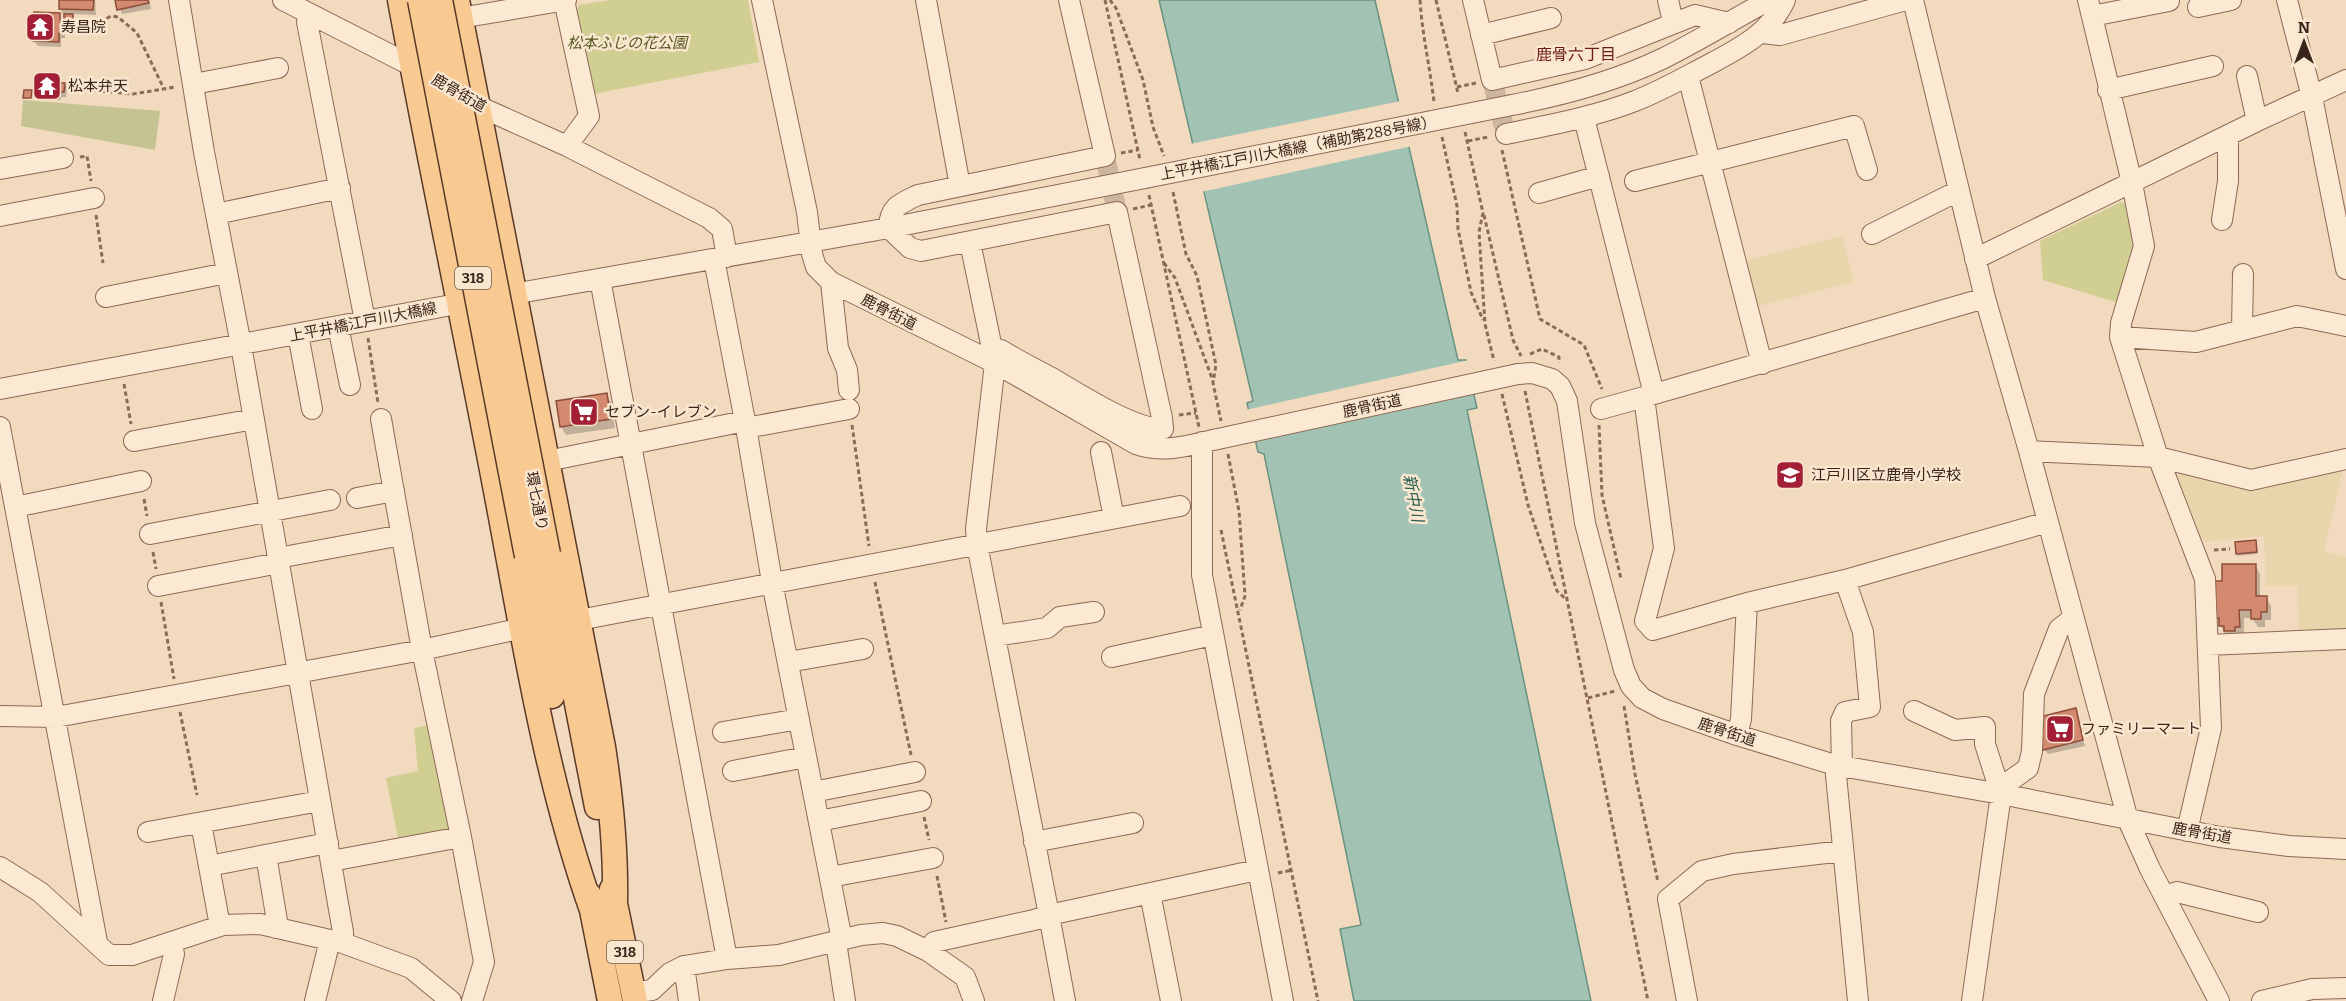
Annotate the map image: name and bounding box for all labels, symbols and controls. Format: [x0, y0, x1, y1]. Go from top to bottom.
temple icon: 寿昌院 [24, 11, 56, 43]
north arrow [2274, 12, 2334, 72]
place label: 寿昌院 [61, 18, 106, 36]
text: N [2298, 18, 2310, 37]
park label: 松本ふじの花公園 [567, 34, 689, 52]
district label: 鹿骨六丁目 [1536, 45, 1616, 64]
temple icon: 松本弁天 [31, 70, 63, 102]
street label: 鹿骨街道 [429, 70, 489, 116]
place label: 松本弁天 [68, 77, 128, 95]
street label: 上平井橋江戸川大橋線（補助第288号線） [1158, 112, 1438, 184]
road number: 318 [455, 267, 491, 289]
street label: 鹿骨街道 [858, 290, 920, 334]
street label: 上平井橋江戸川大橋線 [288, 299, 438, 345]
street label: 鹿骨街道 [1341, 391, 1403, 421]
supermarket icon: セブン-イレブン [568, 396, 600, 428]
place label: セブン-イレブン [605, 403, 717, 421]
school or university icon: 江戸川区立鹿骨小学校 [1774, 459, 1806, 491]
place label: 江戸川区立鹿骨小学校 [1811, 466, 1961, 484]
street label: 環七通り [522, 470, 552, 532]
water label: 新中川 [1400, 473, 1428, 525]
supermarket icon: ファミリーマート [2044, 713, 2076, 745]
street label: 鹿骨街道 [1696, 714, 1758, 750]
place label: ファミリーマート [2081, 720, 2201, 738]
street label: 鹿骨街道 [2171, 819, 2233, 847]
road number: 318 [607, 941, 643, 963]

